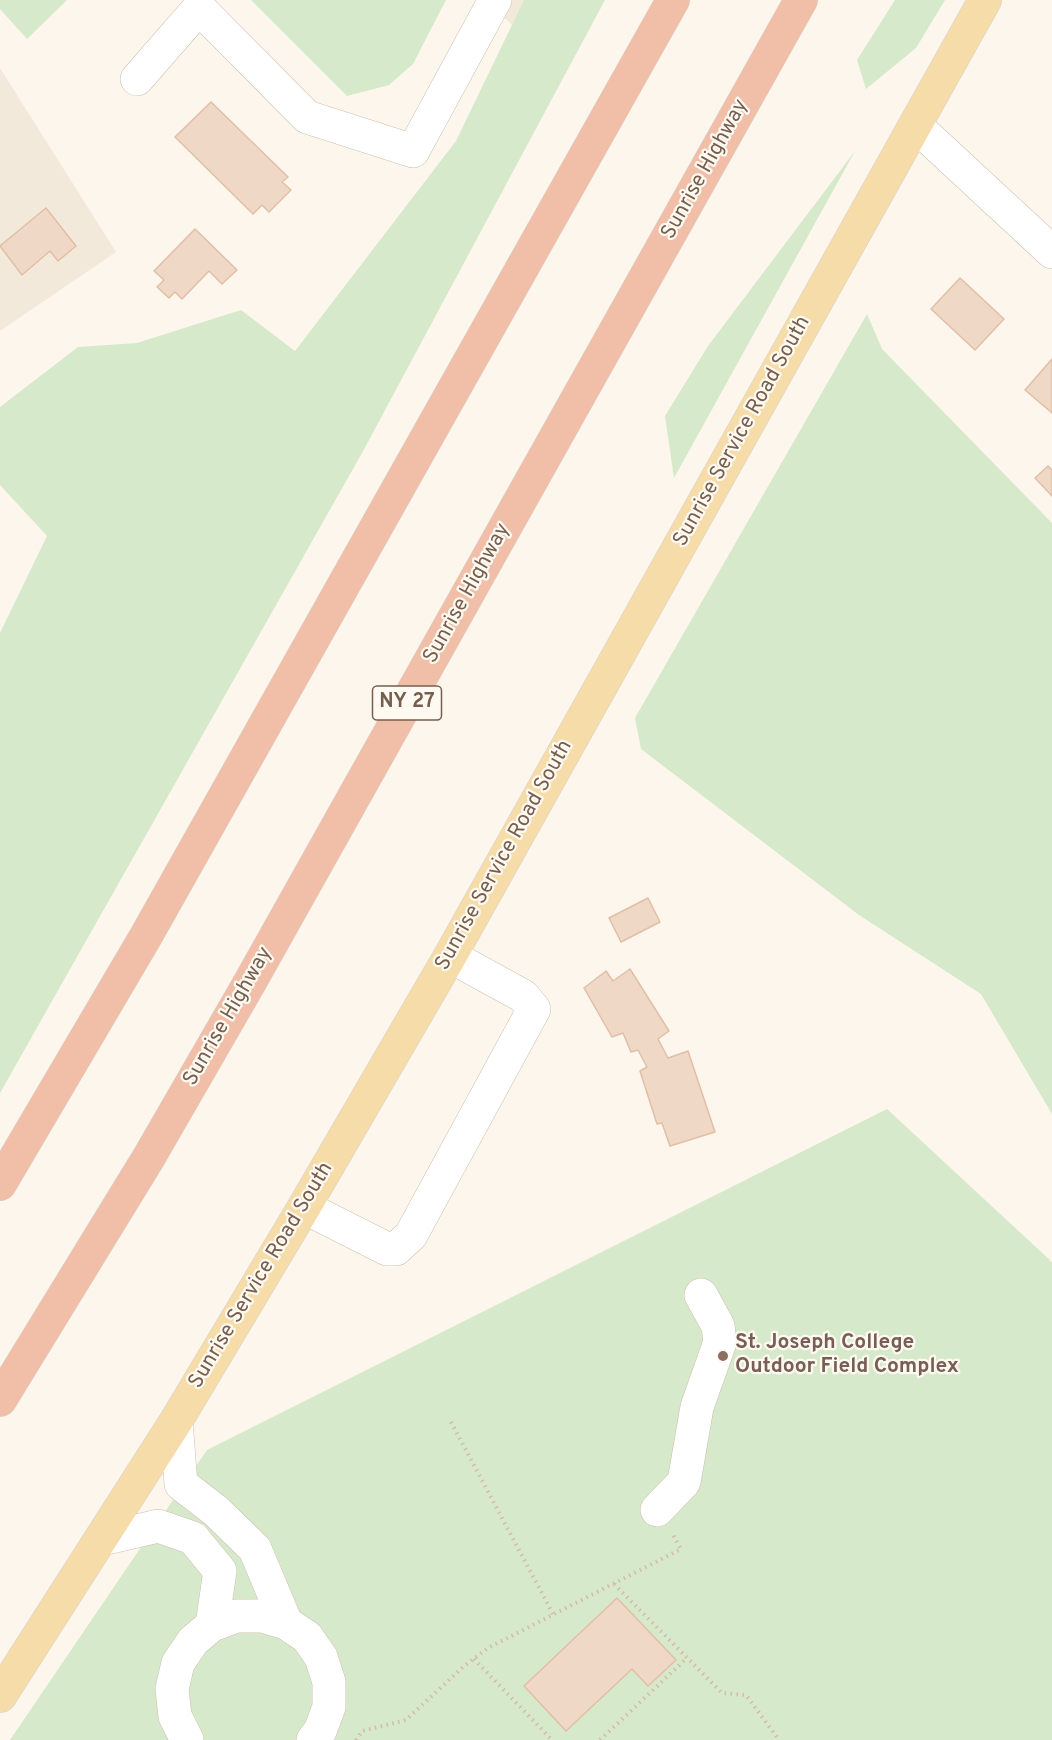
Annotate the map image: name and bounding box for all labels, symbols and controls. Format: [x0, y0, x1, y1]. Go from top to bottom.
street label: Sunrise Highway [657, 96, 755, 244]
street label: Sunrise Service Road South [669, 312, 817, 552]
street label: Sunrise Highway [419, 520, 517, 668]
road number: NY 27 [372, 686, 442, 720]
street label: Sunrise Service Road South [431, 736, 579, 976]
street label: Sunrise Highway [179, 943, 279, 1091]
street label: Sunrise Service Road South [184, 1158, 340, 1394]
place label: St. Joseph College Outdoor Field Complex [735, 1331, 959, 1381]
marker: St. Joseph College Outdoor Field Complex [716, 1349, 730, 1363]

